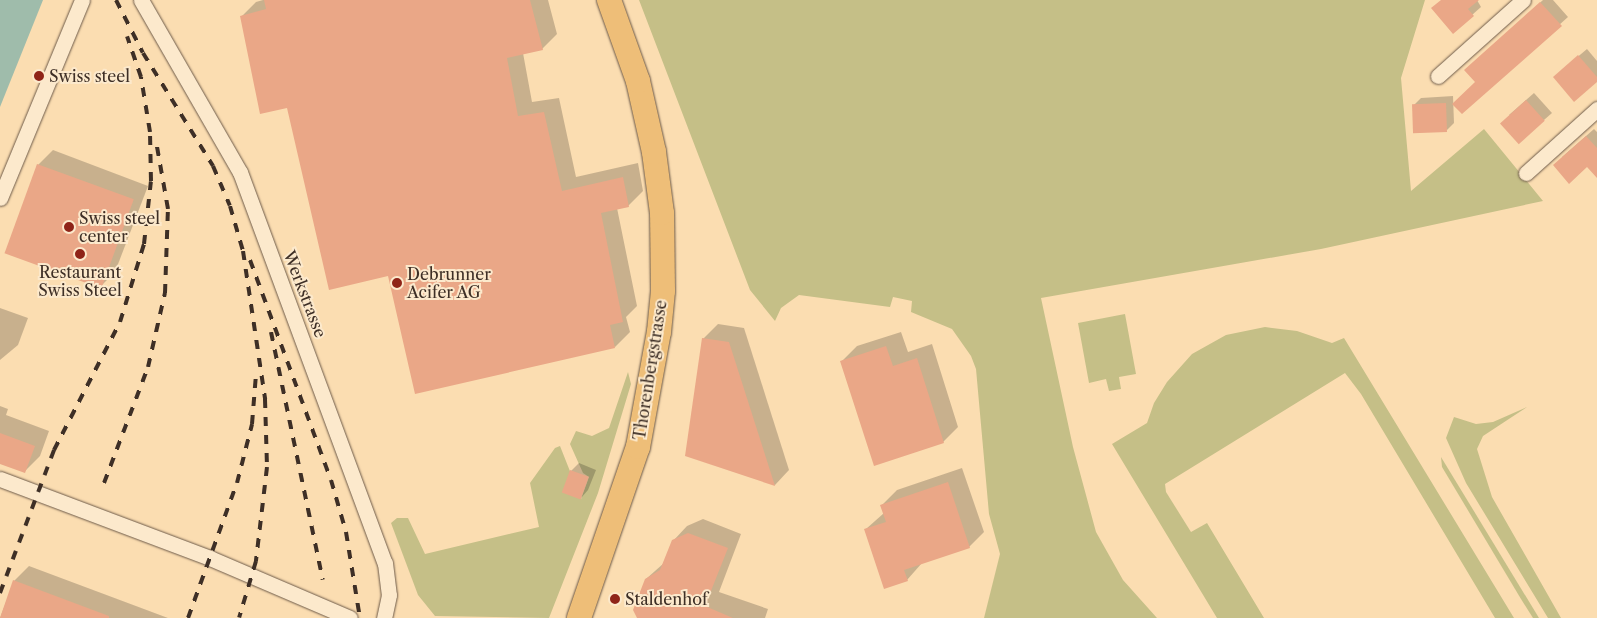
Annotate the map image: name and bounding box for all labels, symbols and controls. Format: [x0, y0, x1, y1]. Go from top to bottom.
place label: Swiss steel [49, 66, 130, 86]
marker: Swiss steel [33, 70, 45, 82]
place label: Swiss steel center [79, 208, 160, 246]
marker: Swiss steel center [63, 221, 75, 233]
marker: Restaurant Swiss Steel [74, 248, 86, 260]
street label: Werkstrasse [280, 248, 330, 340]
place label: Restaurant Swiss Steel [38, 262, 122, 300]
place label: Debrunner Acifer AG [407, 264, 491, 302]
marker: Debrunner Acifer AG [391, 277, 403, 289]
street label: Thorenbergstrasse [629, 299, 671, 441]
place label: Staldenhof [625, 589, 708, 609]
marker: Staldenhof [609, 593, 621, 605]

